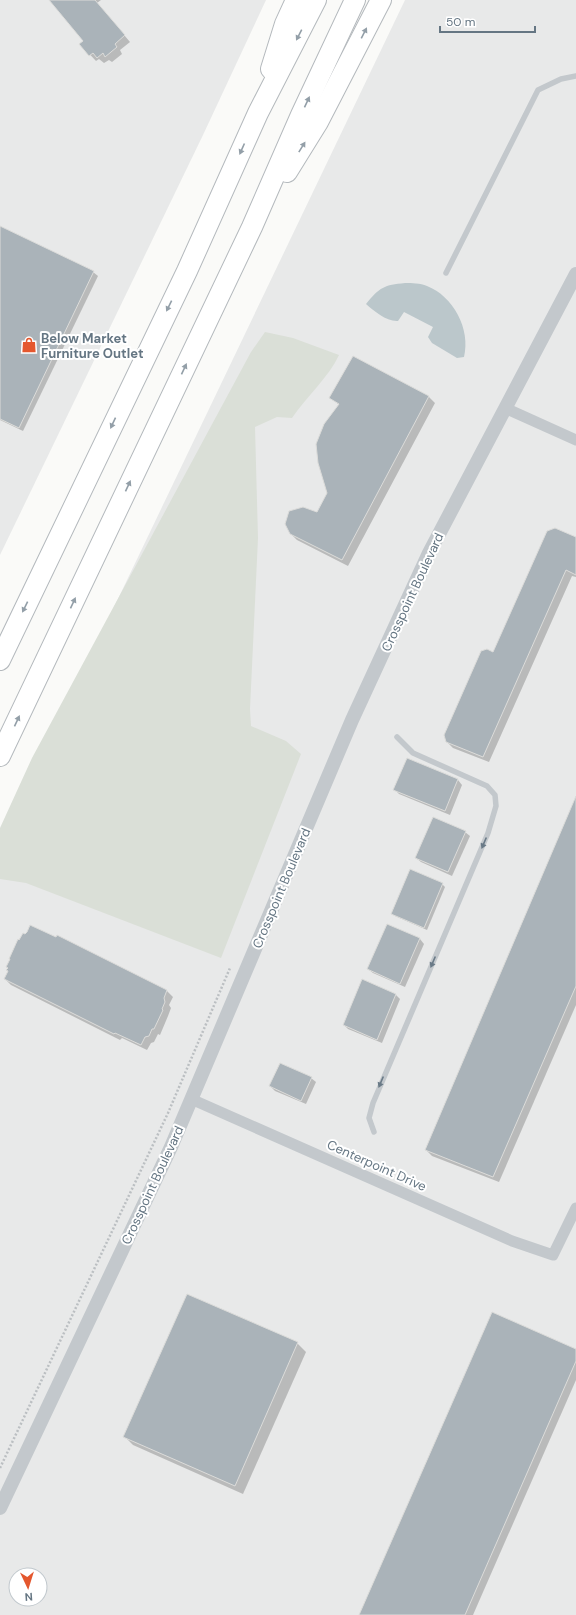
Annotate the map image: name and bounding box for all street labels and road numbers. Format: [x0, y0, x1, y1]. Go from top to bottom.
street label: Crosspoint Boulevard [377, 530, 447, 654]
street label: Crosspoint Boulevard [248, 826, 314, 951]
street label: Crosspoint Boulevard [117, 1123, 187, 1247]
street label: Centerpoint Drive [324, 1136, 429, 1195]

